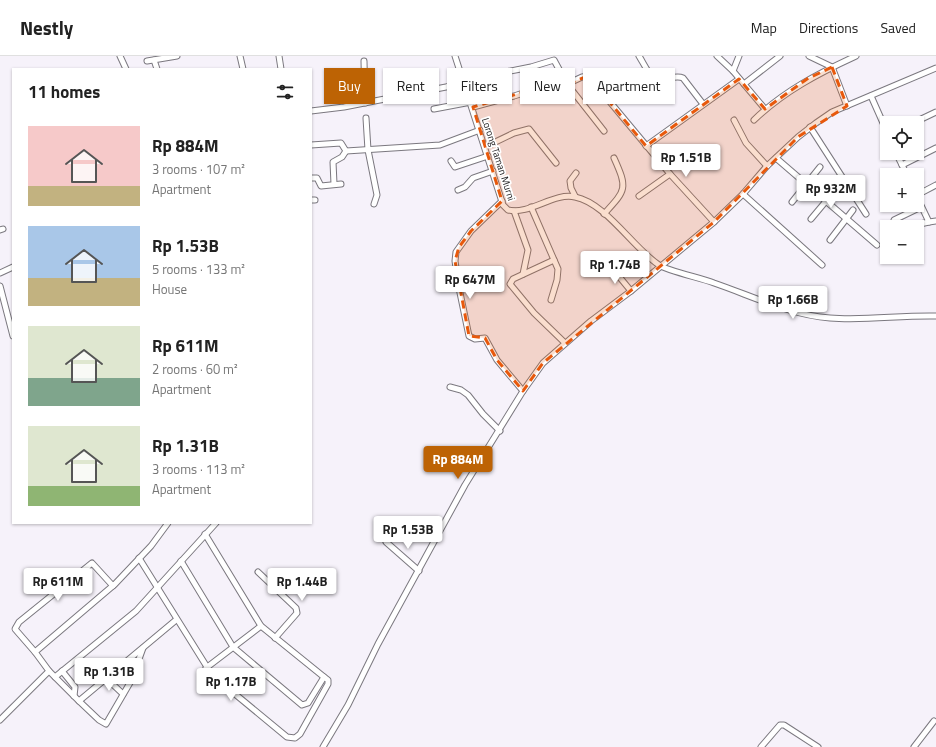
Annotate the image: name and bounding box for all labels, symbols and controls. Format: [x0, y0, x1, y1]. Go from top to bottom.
text: Nestly [20, 13, 73, 42]
text: Map [751, 17, 777, 38]
text: Directions [799, 17, 858, 38]
text: Saved [880, 17, 916, 38]
chip: Buy [324, 68, 375, 104]
chip: Rent [383, 68, 439, 104]
chip: Filters [447, 68, 512, 104]
chip: New [520, 68, 575, 104]
chip: Apartment [583, 68, 675, 104]
text: 11 homes [28, 79, 100, 105]
icon: filters [274, 81, 296, 103]
street label: Lorong Taman Murni [478, 116, 519, 203]
map controls [880, 116, 924, 264]
button: locate [880, 116, 924, 160]
text: Rp 884M [152, 133, 219, 159]
icon: home [60, 142, 108, 190]
pin: Rp 1.51B [645, 144, 727, 178]
text: Rp 1.51B [660, 147, 712, 167]
text: 3 rooms · 107 m² [152, 159, 245, 179]
button: + [880, 168, 924, 212]
pin: Rp 932M [794, 175, 868, 209]
text: Rp 932M [806, 178, 857, 198]
text: Apartment [152, 179, 211, 199]
button: − [880, 220, 924, 264]
text: Rp 1.53B [152, 233, 219, 259]
icon: home [60, 242, 108, 290]
pin: Rp 1.74B [574, 251, 656, 285]
text: Rp 1.74B [589, 254, 641, 274]
text: 5 rooms · 133 m² [152, 259, 245, 279]
pin: Rp 647M [433, 266, 507, 300]
text: Rp 647M [445, 269, 496, 289]
text: House [152, 279, 187, 299]
pin: Rp 1.66B [752, 286, 834, 320]
text: Rp 1.66B [767, 289, 819, 309]
text: Rp 611M [152, 333, 219, 359]
icon: home [60, 342, 108, 390]
text: 2 rooms · 60 m² [152, 359, 238, 379]
text: Apartment [152, 379, 211, 399]
text: Rp 1.31B [152, 433, 219, 459]
icon: home [60, 442, 108, 490]
pin: Rp 884M [421, 446, 495, 480]
text: Rp 884M [433, 449, 484, 469]
text: 3 rooms · 113 m² [152, 459, 245, 479]
text: Apartment [152, 479, 211, 499]
pin: Rp 1.53B [367, 516, 449, 550]
text: Rp 1.53B [382, 519, 434, 539]
pin: Rp 611M [21, 568, 95, 602]
pin: Rp 1.44B [261, 568, 343, 602]
text: Rp 611M [33, 571, 84, 591]
text: Rp 1.44B [276, 571, 328, 591]
pin: Rp 1.31B [68, 658, 150, 692]
text: Rp 1.31B [83, 661, 135, 681]
pin: Rp 1.17B [190, 668, 272, 702]
text: Rp 1.17B [205, 671, 257, 691]

